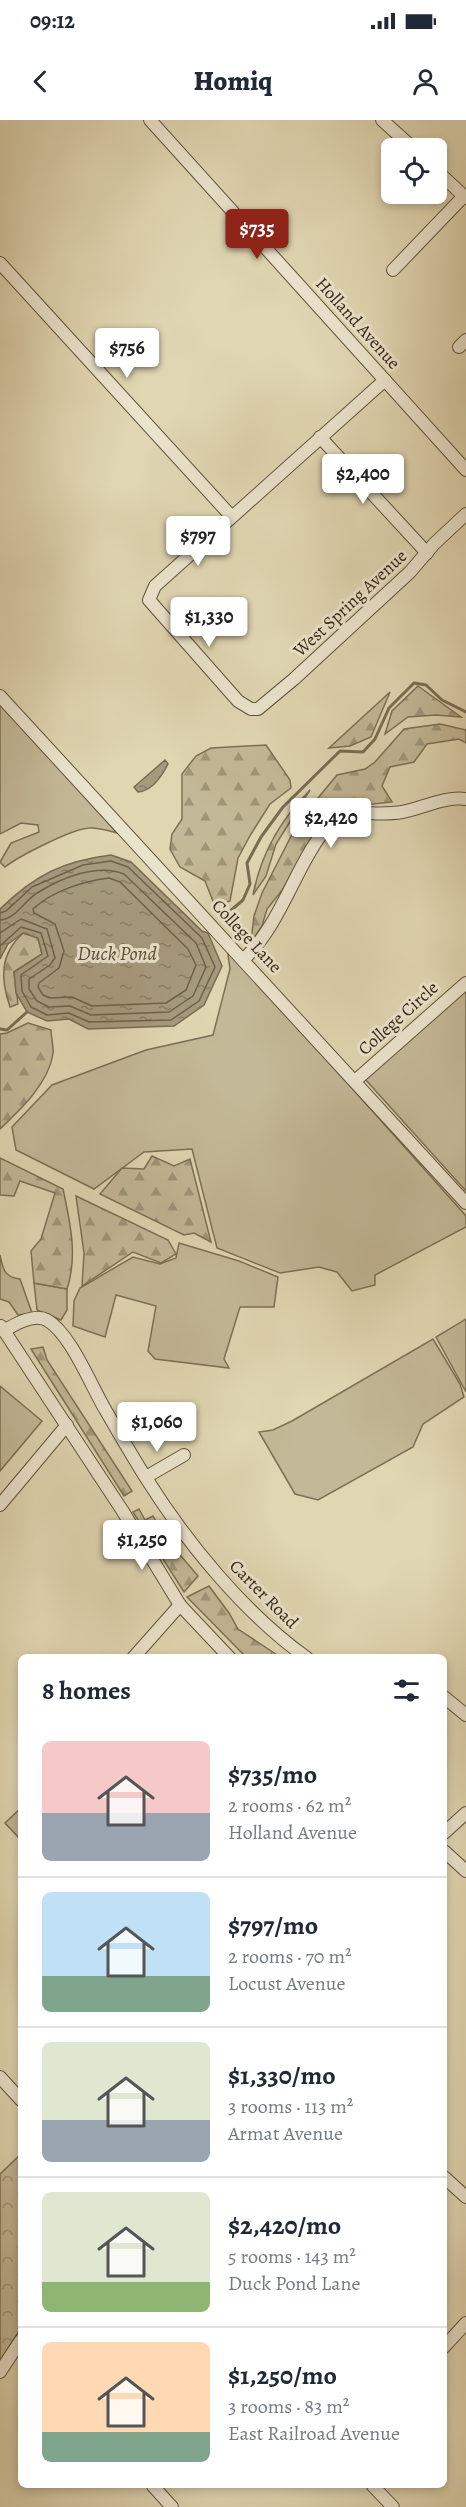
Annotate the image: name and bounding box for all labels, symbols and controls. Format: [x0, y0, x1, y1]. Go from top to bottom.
text: 09:12 [30, 6, 75, 36]
text: Homiq [194, 63, 272, 99]
icon: back [24, 65, 57, 98]
icon: person [409, 65, 442, 98]
map controls [381, 138, 447, 204]
button: locate [381, 138, 447, 204]
pin: $735 [221, 209, 293, 260]
text: $735 [240, 215, 275, 242]
street label: Holland Avenue [310, 272, 406, 374]
pin: $756 [91, 328, 163, 379]
text: $756 [109, 334, 145, 361]
pin: $2,400 [314, 454, 412, 505]
text: $2,400 [336, 460, 390, 487]
pin: $797 [162, 516, 234, 567]
text: $797 [180, 522, 216, 549]
street label: West Spring Avenue [287, 544, 412, 663]
pin: $1,330 [160, 597, 258, 648]
text: $1,330 [184, 603, 234, 630]
pin: $2,420 [282, 798, 380, 849]
text: $2,420 [304, 804, 358, 831]
street label: College Lane [207, 894, 287, 978]
water label: Duck Pond [77, 940, 157, 967]
street label: College Circle [353, 976, 443, 1060]
pin: $1,060 [108, 1402, 206, 1453]
text: $1,060 [131, 1408, 183, 1435]
pin: $1,250 [93, 1520, 191, 1571]
text: $1,250 [117, 1526, 167, 1553]
street label: Carter Road [224, 1554, 304, 1634]
text: 8 homes [42, 1673, 131, 1708]
icon: filters [390, 1674, 423, 1707]
text: $735/mo [228, 1757, 317, 1792]
icon: home [90, 1765, 162, 1837]
text: 2 rooms · 62 m² [228, 1792, 351, 1819]
text: Holland Avenue [228, 1819, 357, 1846]
text: $797/mo [228, 1908, 318, 1943]
icon: home [90, 1916, 162, 1988]
text: 2 rooms · 70 m² [228, 1943, 352, 1970]
text: Locust Avenue [228, 1970, 346, 1997]
text: $1,330/mo [228, 2058, 336, 2093]
icon: home [90, 2066, 162, 2138]
text: 3 rooms · 113 m² [228, 2093, 353, 2120]
text: Armat Avenue [228, 2120, 343, 2147]
text: $2,420/mo [228, 2208, 341, 2243]
icon: home [90, 2216, 162, 2288]
text: 5 rooms · 143 m² [228, 2243, 356, 2270]
text: Duck Pond Lane [228, 2270, 360, 2297]
text: $1,250/mo [228, 2358, 337, 2393]
icon: home [90, 2366, 162, 2438]
text: 3 rooms · 83 m² [228, 2393, 349, 2420]
text: East Railroad Avenue [228, 2420, 400, 2447]

